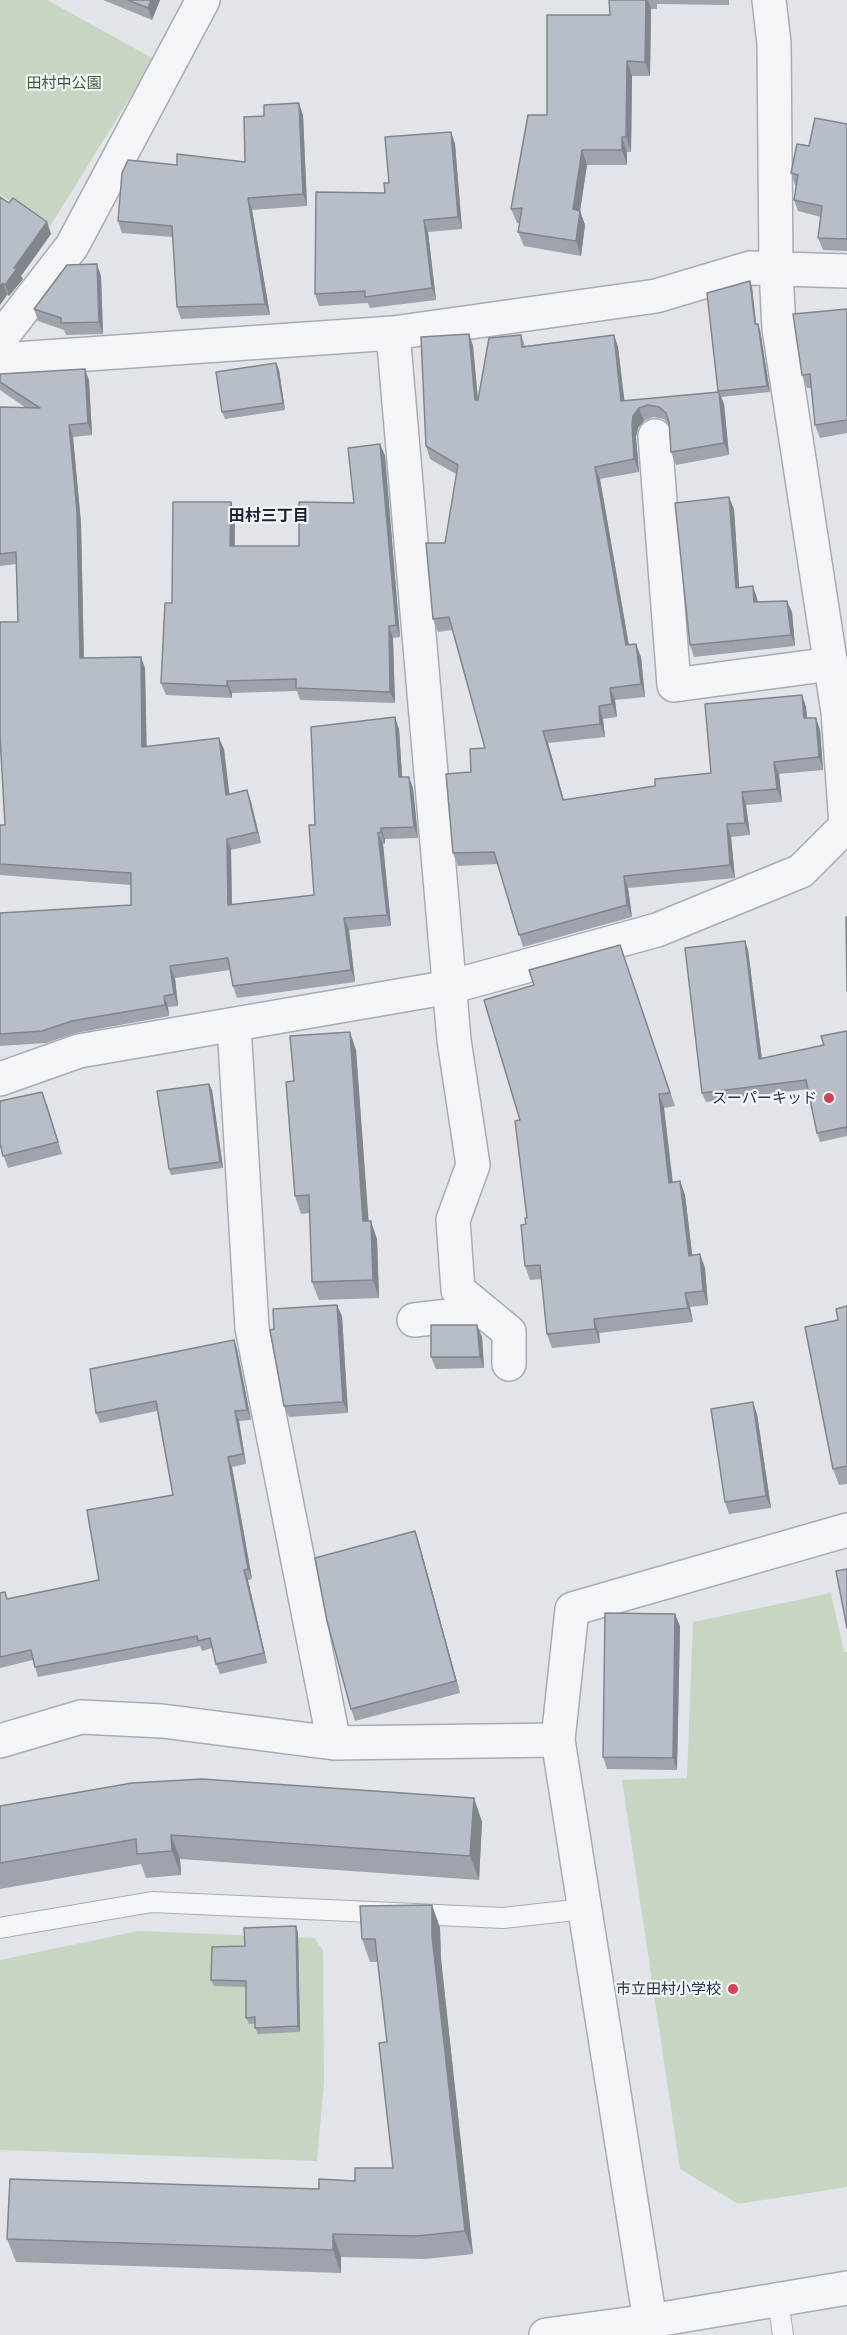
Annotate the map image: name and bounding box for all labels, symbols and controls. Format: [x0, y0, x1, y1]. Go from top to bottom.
park label: 田村中公園 [27, 74, 101, 92]
district label: 田村三丁目 [229, 506, 309, 526]
place label: スーパーキッド [712, 1089, 817, 1107]
marker: スーパーキッド [822, 1091, 836, 1105]
place label: 市立田村小学校 [616, 1980, 721, 1998]
marker: 市立田村小学校 [726, 1982, 740, 1996]

